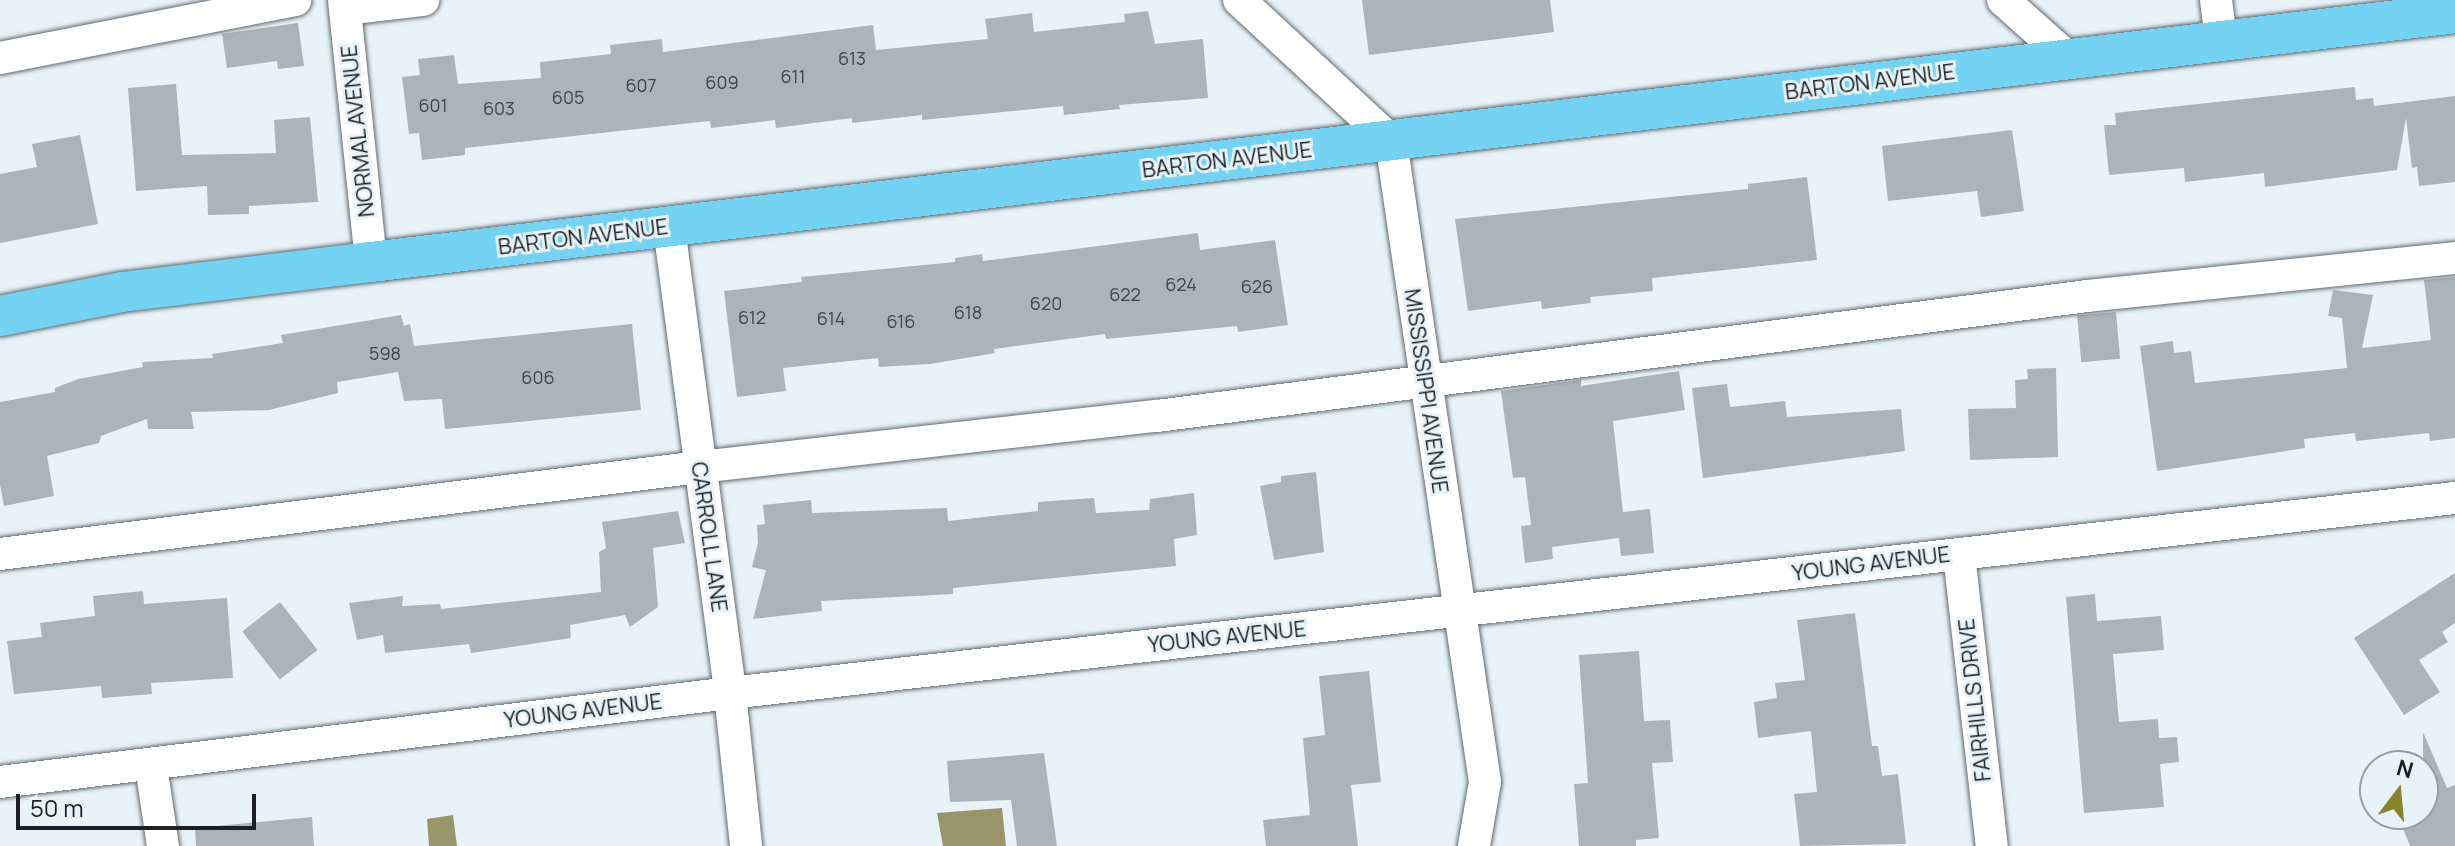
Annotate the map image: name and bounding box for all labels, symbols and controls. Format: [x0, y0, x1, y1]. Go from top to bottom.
street label: NORMAL AVENUE [336, 43, 380, 219]
house number: 613 [838, 47, 866, 69]
street label: BARTON AVENUE [1784, 58, 1956, 106]
house number: 611 [781, 65, 805, 87]
house number: 609 [705, 71, 739, 93]
house number: 607 [625, 74, 657, 96]
house number: 605 [552, 86, 584, 108]
house number: 601 [418, 94, 448, 116]
house number: 603 [483, 97, 515, 119]
street label: BARTON AVENUE [1141, 136, 1313, 184]
street label: BARTON AVENUE [497, 213, 669, 261]
house number: 624 [1165, 273, 1197, 295]
house number: 626 [1241, 275, 1273, 297]
house number: 622 [1109, 283, 1141, 305]
street label: MISSISSIPPI AVENUE [1399, 287, 1453, 495]
house number: 620 [1030, 292, 1062, 314]
house number: 618 [954, 301, 982, 323]
house number: 612 [738, 306, 766, 328]
house number: 614 [817, 307, 845, 329]
house number: 616 [886, 310, 916, 332]
house number: 598 [369, 342, 401, 364]
house number: 606 [521, 366, 555, 388]
street label: CARROLL LANE [685, 460, 733, 614]
street label: YOUNG AVENUE [1791, 541, 1951, 587]
street label: YOUNG AVENUE [1147, 616, 1307, 658]
street label: FAIRHILLS DRIVE [1953, 617, 1997, 783]
street label: YOUNG AVENUE [503, 688, 663, 734]
north arrow [2359, 750, 2439, 830]
text: N [2393, 752, 2417, 785]
scale bar [20, 778, 260, 828]
text: 50 m [30, 791, 84, 824]

